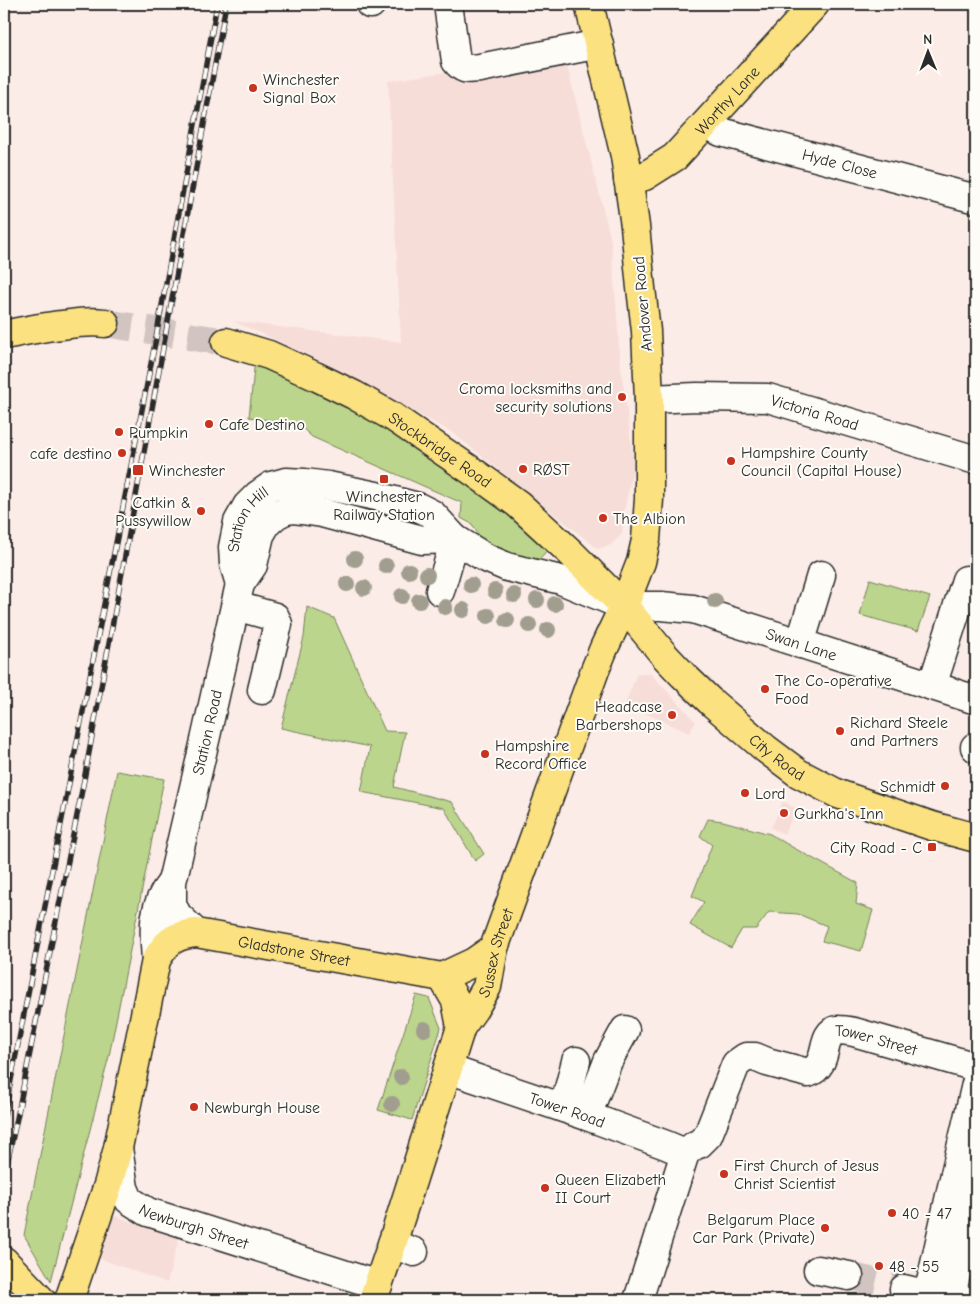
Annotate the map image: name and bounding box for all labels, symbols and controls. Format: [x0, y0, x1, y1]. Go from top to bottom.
north arrow [902, 28, 952, 78]
text: N [923, 31, 932, 48]
street label: Worthy Lane [692, 63, 764, 139]
place label: Winchester Signal Box [263, 71, 339, 107]
marker: Winchester Signal Box [247, 82, 259, 94]
street label: Hyde Close [800, 146, 879, 183]
street label: Andover Road [630, 256, 656, 352]
place label: Croma locksmiths and security solutions [459, 380, 612, 416]
marker: Croma locksmiths and security solutions [616, 391, 628, 403]
street label: Victoria Road [769, 391, 861, 435]
street label: Stockbridge Road [385, 409, 494, 492]
place label: Cafe Destino [219, 416, 305, 434]
marker: Cafe Destino [203, 418, 215, 430]
place label: Pumpkin [129, 424, 188, 442]
marker: Pumpkin [113, 426, 125, 438]
place label: Hampshire County Council (Capital House) [741, 444, 902, 480]
place label: cafe destino [30, 445, 112, 463]
marker: cafe destino [116, 447, 128, 459]
marker: Hampshire County Council (Capital House) [725, 455, 737, 467]
place label: RØST [533, 461, 571, 479]
place label: Winchester [149, 462, 225, 480]
marker: Winchester [131, 463, 145, 477]
marker: RØST [517, 463, 529, 475]
marker: Winchester Railway Station [378, 473, 390, 485]
street label: Station Hill [225, 483, 272, 553]
place label: Winchester Railway Station [333, 488, 435, 524]
place label: Catkin & Pussywillow [115, 494, 191, 530]
marker: Catkin & Pussywillow [195, 505, 207, 517]
place label: The Albion [613, 510, 686, 528]
marker: The Albion [597, 512, 609, 524]
street label: Swan Lane [763, 625, 839, 665]
place label: The Co-operative Food [775, 672, 892, 708]
marker: The Co-operative Food [759, 683, 771, 695]
street label: Station Road [189, 688, 226, 777]
place label: Headcase Barbershops [576, 698, 662, 734]
marker: Headcase Barbershops [666, 709, 678, 721]
place label: Richard Steele and Partners [850, 714, 948, 750]
marker: Richard Steele and Partners [834, 725, 846, 737]
street label: City Road [745, 731, 807, 785]
place label: Hampshire Record Office [495, 737, 587, 773]
marker: Hampshire Record Office [479, 748, 491, 760]
place label: Schmidt [880, 778, 935, 796]
marker: Schmidt [939, 780, 951, 792]
place label: Lord [755, 785, 786, 803]
marker: Lord [739, 787, 751, 799]
place label: Gurkha's Inn [794, 805, 884, 823]
marker: Gurkha's Inn [778, 807, 790, 819]
place label: City Road - C [830, 839, 922, 857]
marker: City Road - C [926, 841, 938, 853]
street label: Sussex Street [475, 906, 518, 1001]
street label: Gladstone Street [236, 933, 352, 970]
street label: Tower Street [835, 1022, 919, 1060]
street label: Tower Road [527, 1089, 607, 1132]
place label: Newburgh House [204, 1099, 320, 1117]
marker: Newburgh House [188, 1101, 200, 1113]
place label: First Church of Jesus Christ Scientist [734, 1157, 879, 1193]
marker: First Church of Jesus Christ Scientist [718, 1168, 730, 1180]
place label: Queen Elizabeth II Court [555, 1171, 666, 1207]
marker: Queen Elizabeth II Court [539, 1182, 551, 1194]
street label: Newburgh Street [135, 1201, 251, 1253]
place label: 40 - 47 [902, 1205, 952, 1223]
marker: 40 - 47 [886, 1207, 898, 1219]
place label: Belgarum Place Car Park (Private) [692, 1211, 815, 1247]
marker: Belgarum Place Car Park (Private) [819, 1222, 831, 1234]
place label: 48 - 55 [889, 1258, 939, 1276]
marker: 48 - 55 [873, 1260, 885, 1272]

